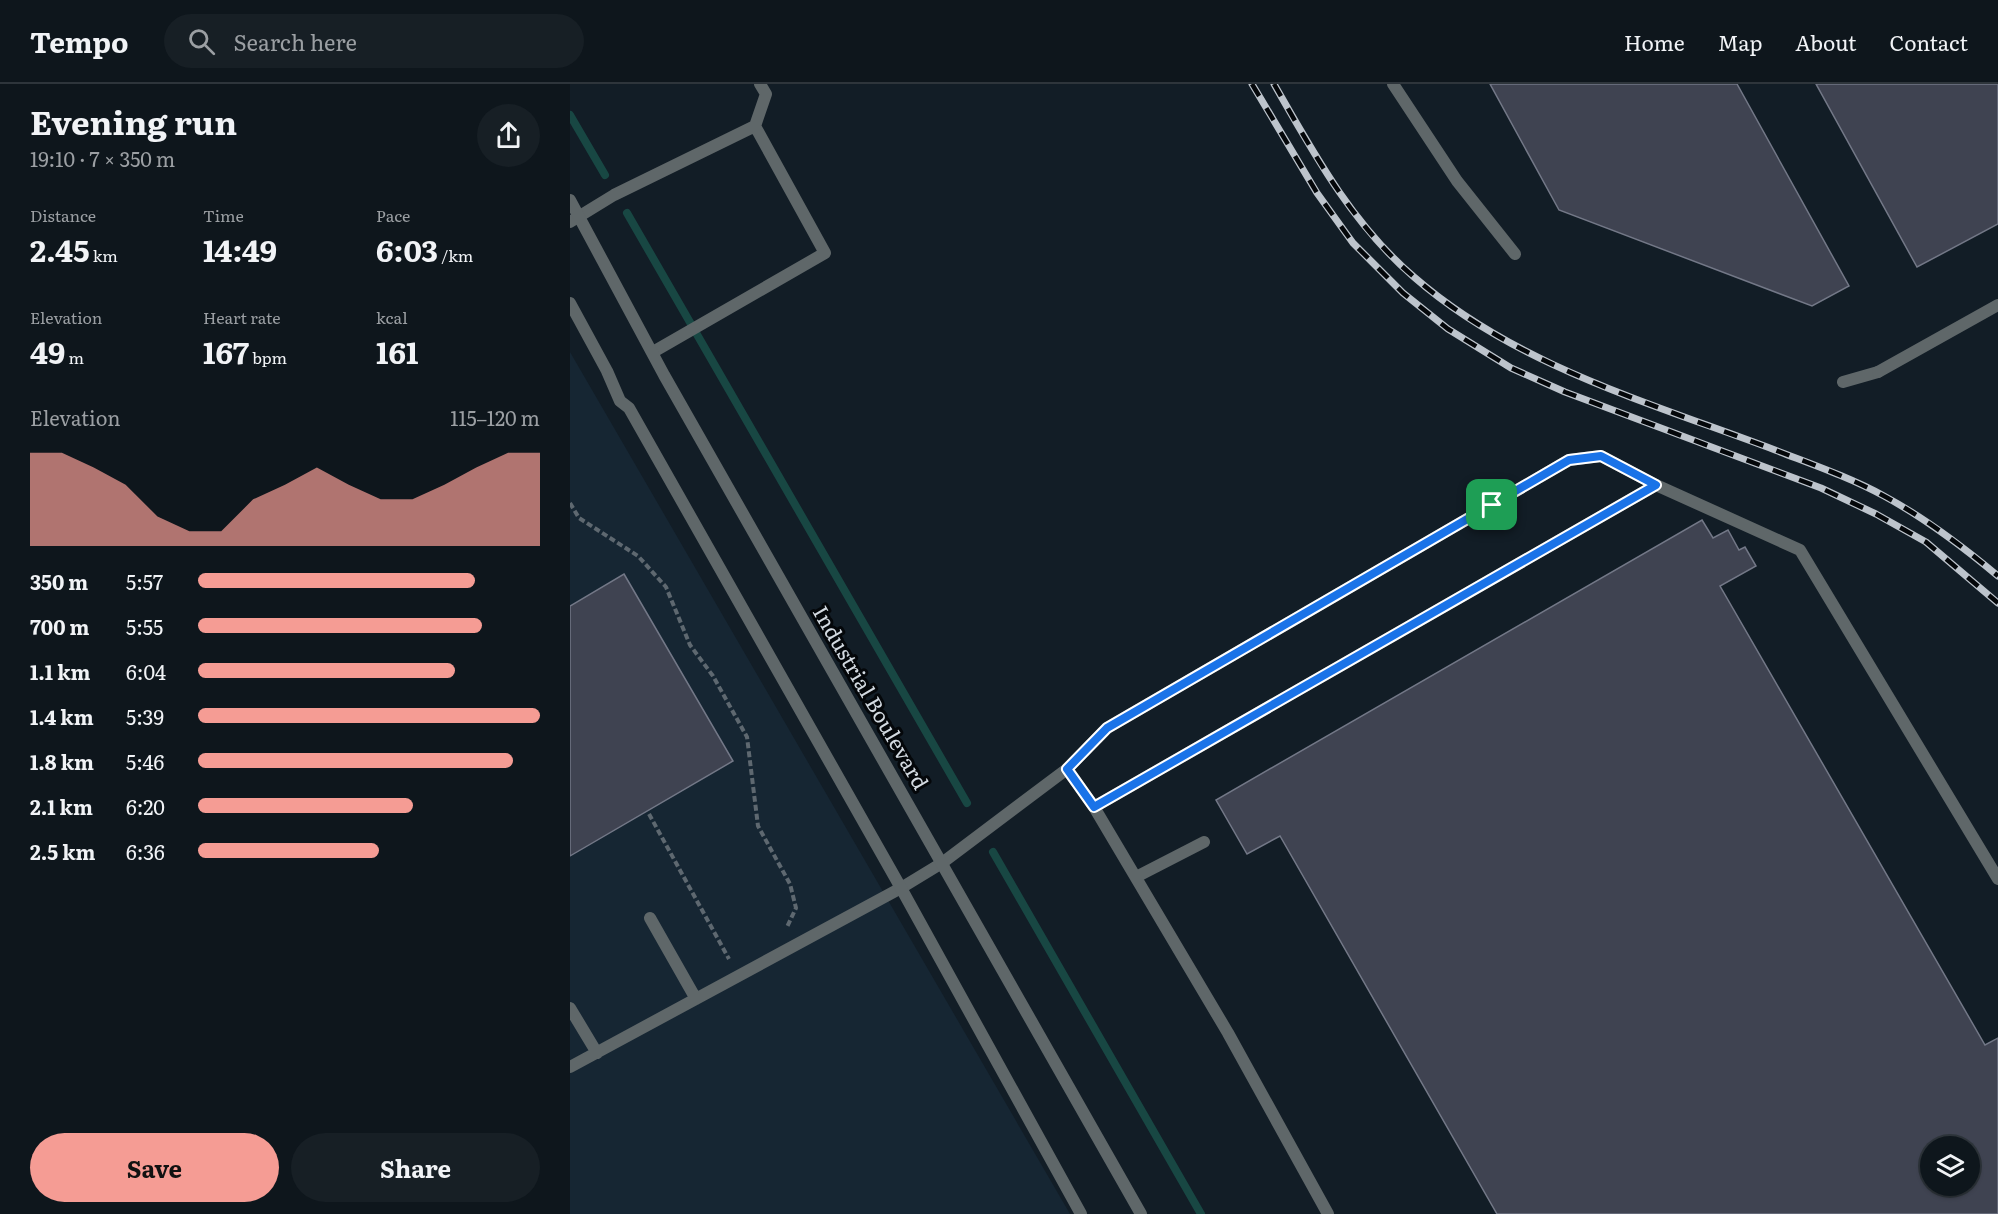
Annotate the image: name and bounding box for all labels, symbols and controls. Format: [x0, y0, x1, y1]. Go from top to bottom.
search box [164, 14, 584, 68]
text: Tempo [30, 20, 128, 62]
icon: search [185, 25, 218, 58]
text: Search here [233, 25, 357, 58]
text: Home [1624, 26, 1685, 57]
text: Map [1718, 26, 1762, 57]
text: About [1795, 26, 1857, 57]
text: Contact [1890, 26, 1968, 57]
text: Evening run [30, 96, 237, 145]
button: share [477, 104, 540, 167]
text: 19:10 · 7 × 350 m [30, 143, 175, 173]
text: Distance [30, 203, 96, 227]
text: Time [203, 203, 244, 227]
text: Pace [376, 203, 410, 227]
text: 2.45 [30, 227, 90, 271]
text: 14:49 [203, 227, 277, 271]
text: 6:03 [376, 227, 438, 271]
text: km [90, 243, 118, 267]
text: /km [438, 243, 473, 267]
text: Elevation [30, 305, 102, 329]
text: Heart rate [203, 305, 281, 329]
text: kcal [376, 305, 408, 329]
text: 49 [30, 329, 65, 373]
text: 167 [203, 329, 249, 373]
text: 161 [376, 329, 418, 373]
text: m [65, 345, 84, 369]
text: bpm [249, 345, 287, 369]
text: Elevation [30, 402, 120, 432]
text: 115–120 m [450, 402, 540, 432]
pin [1466, 479, 1517, 530]
icon: arrive [1475, 488, 1508, 521]
text: 350 m [30, 566, 88, 596]
text: 5:57 [126, 566, 163, 596]
street label: Industrial Boulevard [807, 599, 938, 795]
text: 700 m [30, 611, 89, 641]
text: 5:55 [126, 611, 163, 641]
text: 1.1 km [30, 656, 90, 686]
text: 6:04 [126, 656, 166, 686]
text: 1.4 km [30, 701, 94, 731]
text: 5:39 [126, 701, 164, 731]
text: 1.8 km [30, 746, 94, 776]
text: 5:46 [126, 746, 164, 776]
text: 2.1 km [30, 791, 93, 821]
text: 6:20 [126, 791, 165, 821]
text: 2.5 km [30, 836, 96, 866]
text: 6:36 [126, 836, 165, 866]
button: Save [30, 1133, 279, 1202]
button: Share [291, 1133, 540, 1202]
map controls [1920, 1136, 1980, 1196]
button: layers [1920, 1136, 1980, 1196]

